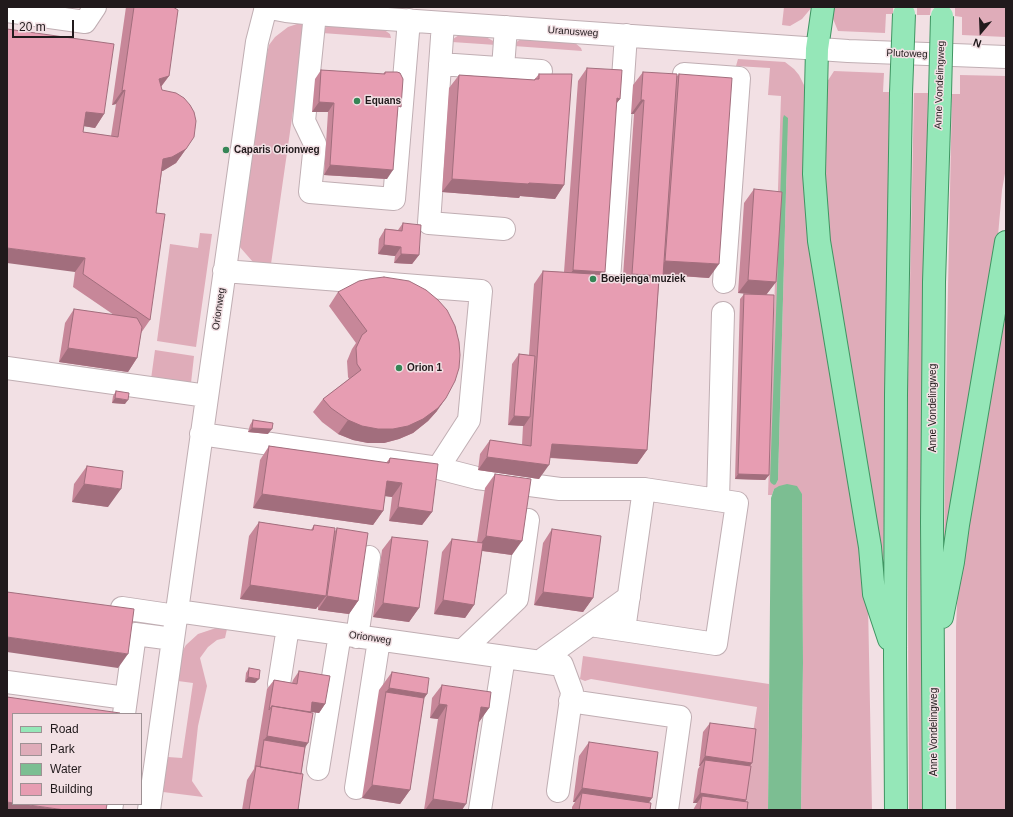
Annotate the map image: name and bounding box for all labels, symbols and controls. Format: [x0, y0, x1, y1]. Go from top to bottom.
scale bar [14, 12, 76, 38]
north arrow [961, 12, 1001, 52]
text: 20 m [19, 20, 46, 34]
street label: Uranusweg [547, 24, 599, 40]
text: N [971, 36, 983, 50]
street label: Anne Vondelingweg [932, 41, 948, 129]
street label: Plutoweg [886, 47, 928, 61]
place label: Equans [365, 95, 401, 107]
marker: Equans [352, 96, 362, 106]
place label: Caparis Orionweg [234, 144, 320, 156]
marker: Caparis Orionweg [221, 145, 231, 155]
place label: Boeijenga muziek [601, 273, 685, 285]
marker: Boeijenga muziek [588, 274, 598, 284]
street label: Orionweg [210, 287, 228, 331]
place label: Orion 1 [407, 362, 442, 374]
marker: Orion 1 [394, 363, 404, 373]
street label: Anne Vondelingweg [927, 364, 939, 452]
street label: Orionweg [348, 629, 392, 647]
street label: Anne Vondelingweg [928, 688, 940, 776]
legend [12, 713, 142, 805]
text: Road [50, 722, 79, 736]
text: Park [50, 742, 75, 756]
text: Water [50, 762, 82, 776]
text: Building [50, 782, 93, 796]

